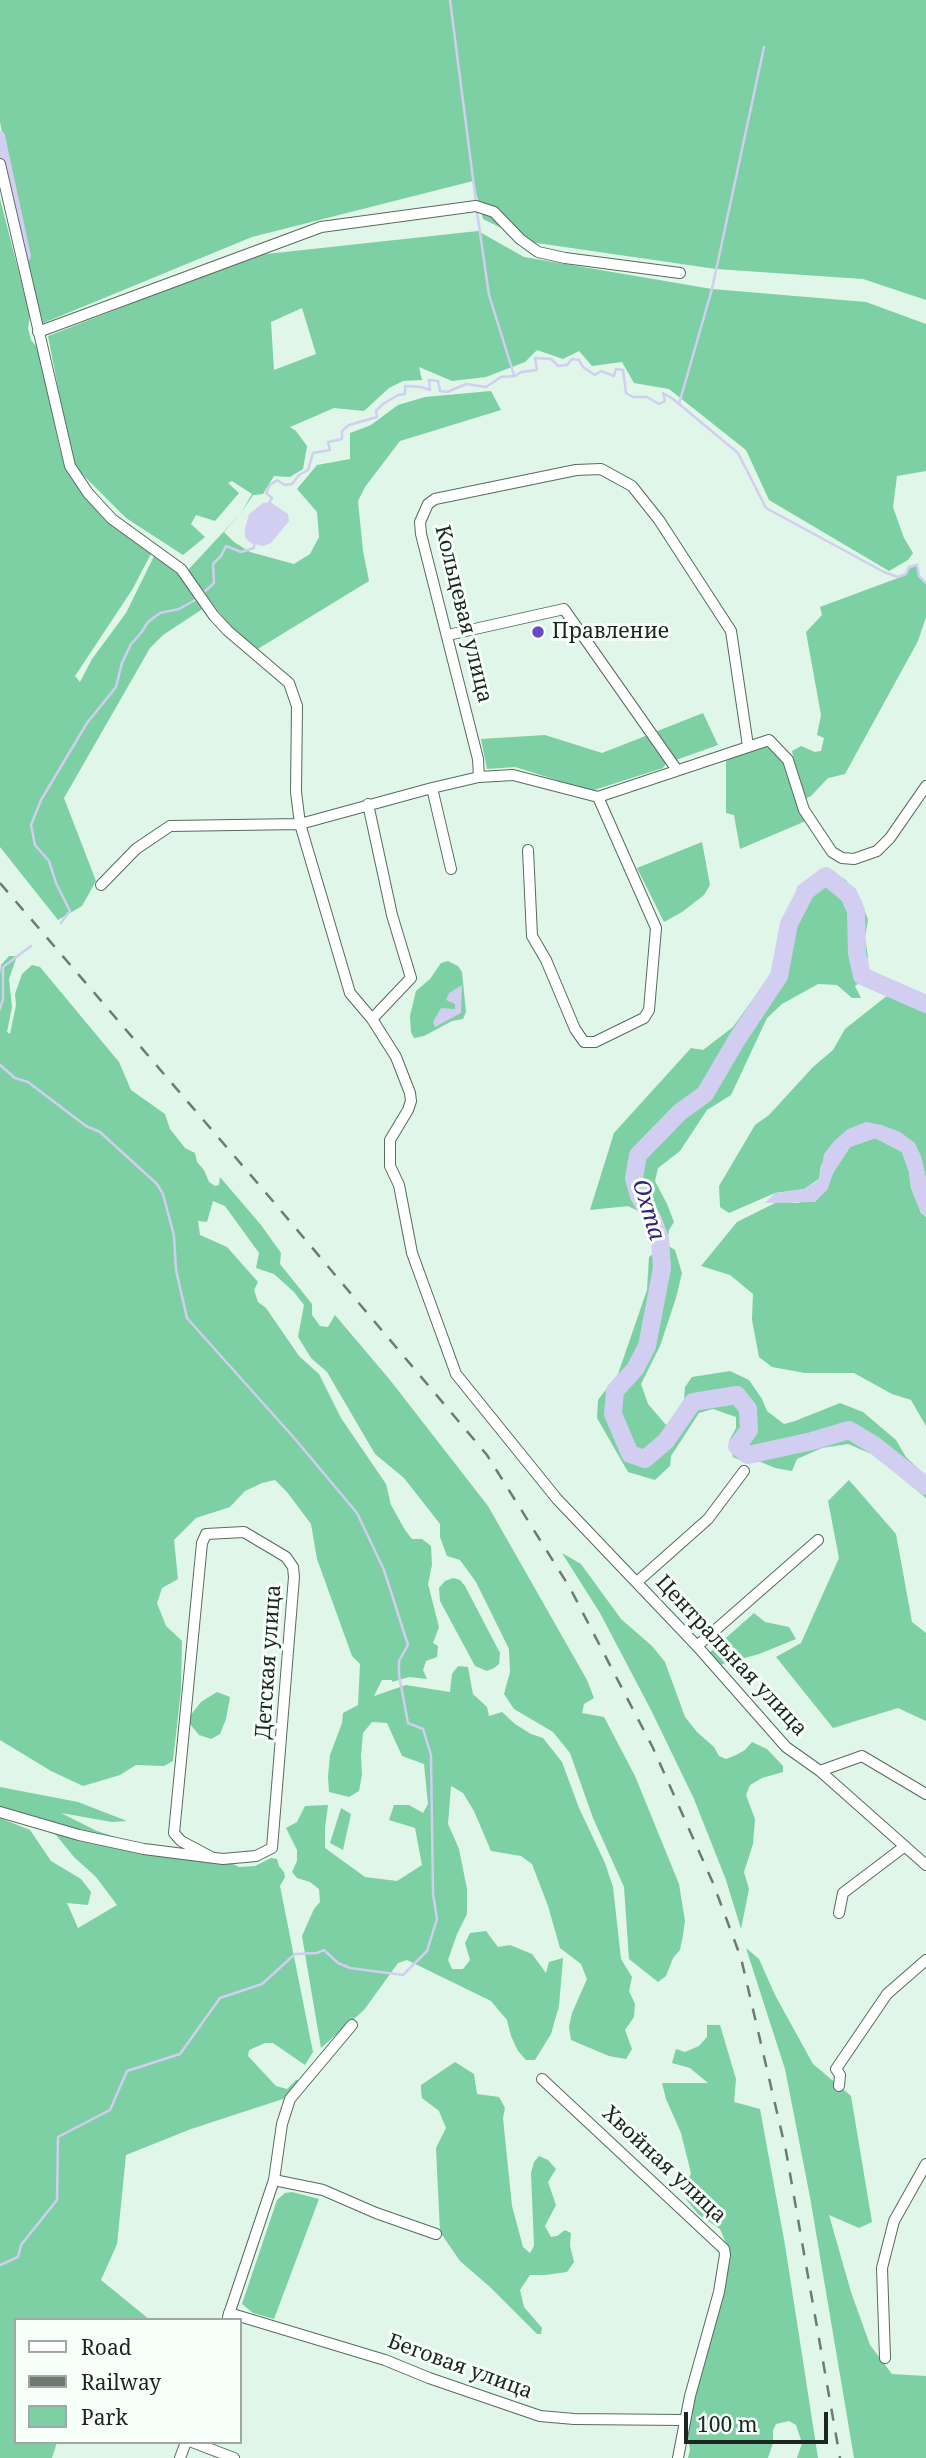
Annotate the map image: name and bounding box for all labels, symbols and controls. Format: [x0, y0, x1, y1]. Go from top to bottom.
street label: Кольцевая улица [429, 523, 497, 705]
place label: Правление [552, 619, 669, 645]
marker: Правление [530, 624, 546, 640]
water label: Охта [626, 1176, 670, 1244]
street label: Центральная улица [650, 1570, 812, 1742]
street label: Детская улица [251, 1584, 287, 1740]
street label: Хвойная улица [597, 2101, 731, 2229]
legend [14, 2318, 242, 2444]
street label: Беговая улица [384, 2329, 536, 2405]
text: Road [81, 2333, 132, 2361]
text: Railway [81, 2368, 161, 2396]
scale bar [688, 2398, 832, 2442]
text: Park [81, 2403, 128, 2431]
text: 100 m [697, 2410, 758, 2438]

